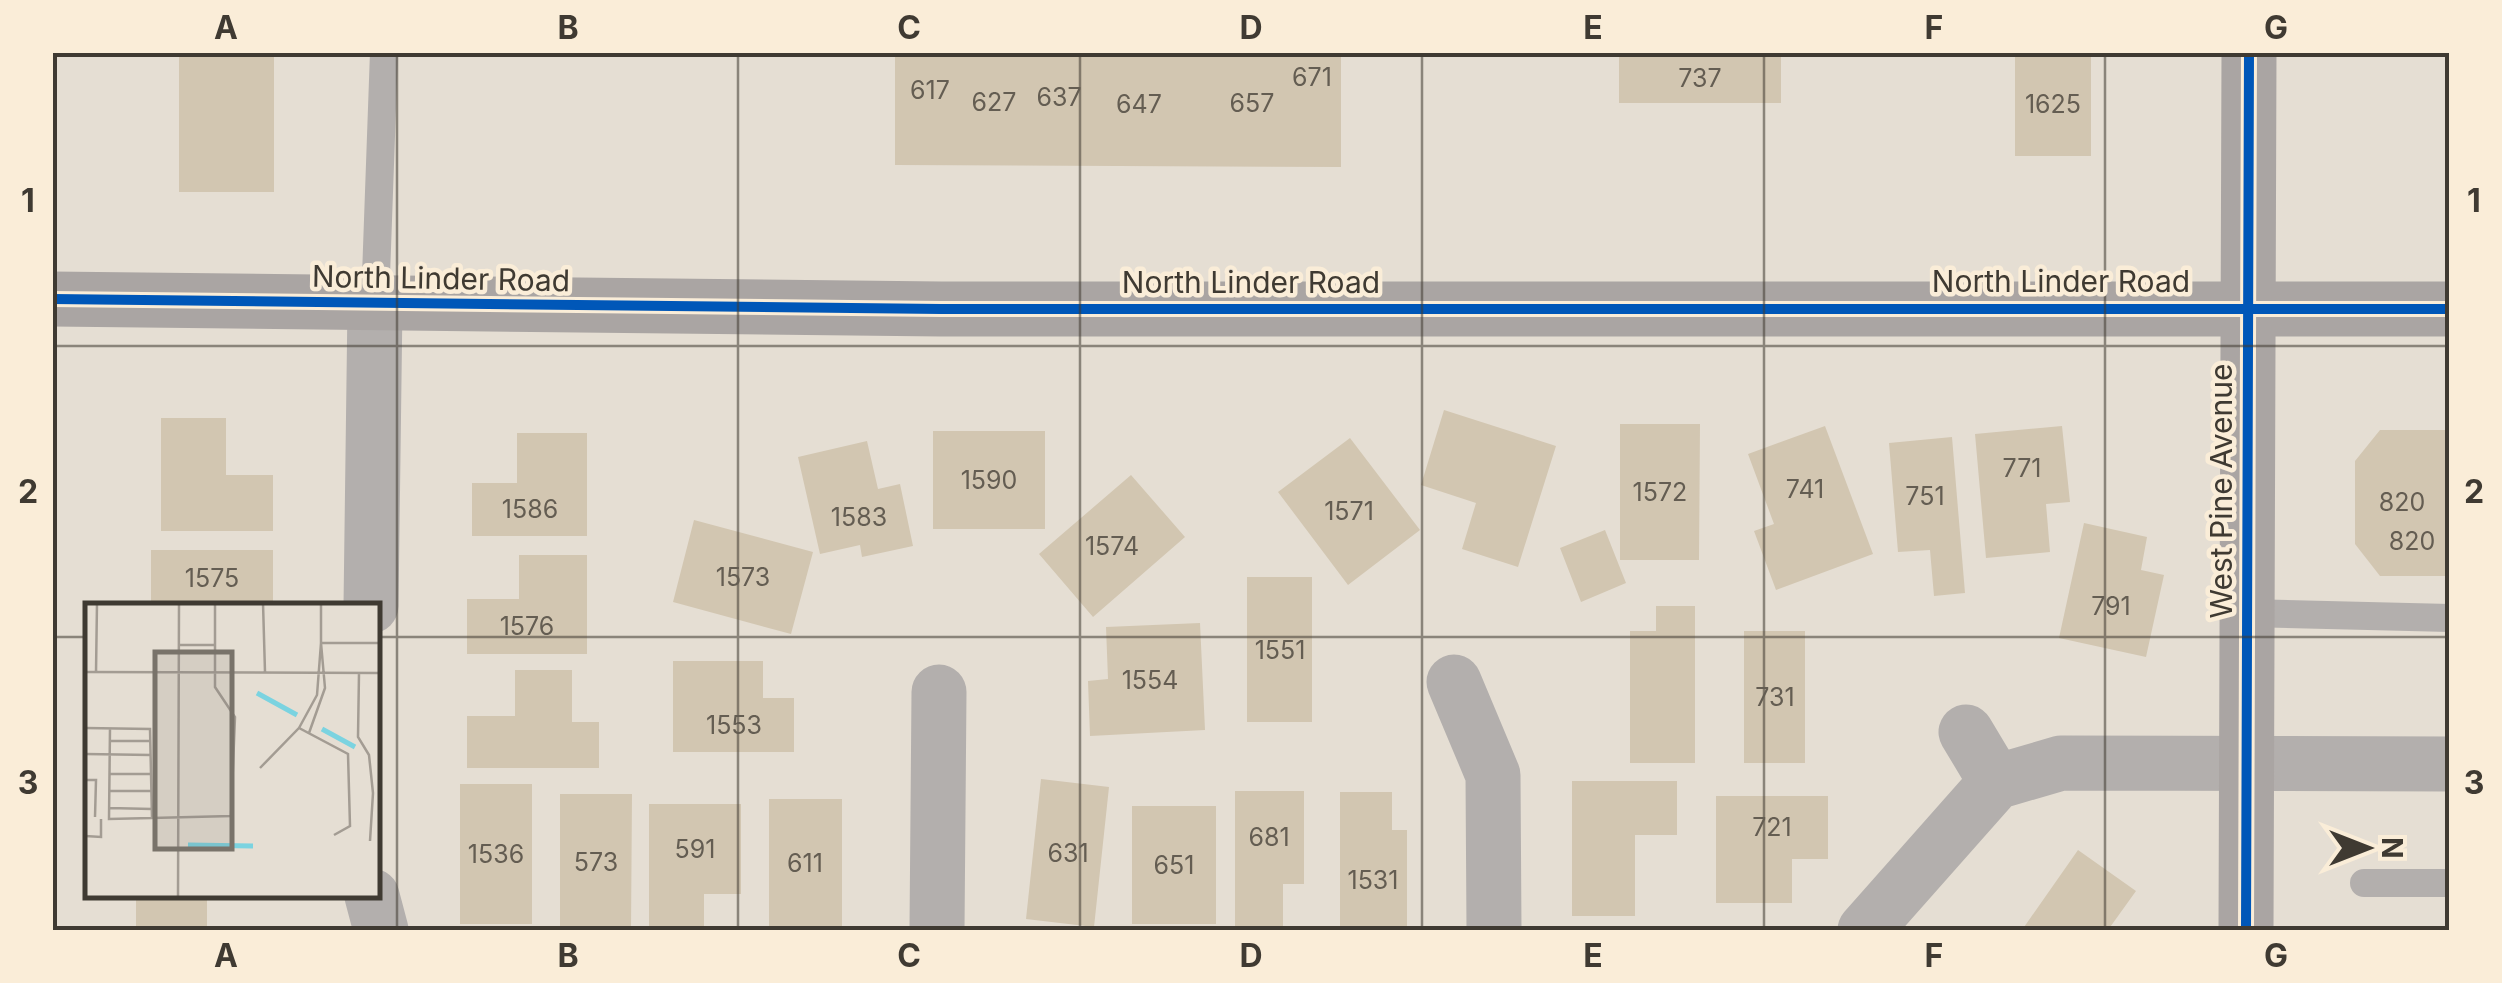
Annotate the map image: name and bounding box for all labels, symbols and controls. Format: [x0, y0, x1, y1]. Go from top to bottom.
text: A [214, 8, 238, 47]
text: B [557, 8, 579, 47]
text: C [897, 8, 921, 47]
text: D [1239, 8, 1263, 47]
text: E [1583, 8, 1603, 47]
text: F [1925, 8, 1943, 47]
text: G [2264, 8, 2288, 47]
house number: 671 [1292, 62, 1332, 92]
house number: 737 [1678, 63, 1722, 93]
house number: 617 [910, 75, 950, 105]
house number: 637 [1036, 82, 1082, 112]
house number: 627 [972, 87, 1016, 117]
house number: 657 [1230, 88, 1274, 118]
house number: 647 [1116, 89, 1162, 119]
house number: 1625 [2025, 89, 2081, 119]
text: 1 [21, 181, 35, 220]
text: 1 [2467, 181, 2481, 220]
street label: North Linder Road [312, 258, 570, 298]
street label: North Linder Road [1932, 263, 2190, 299]
street label: North Linder Road [1122, 264, 1380, 300]
street label: West Pine Avenue [2203, 363, 2239, 619]
house number: 771 [2003, 453, 2041, 483]
house number: 1590 [961, 465, 1017, 495]
text: 2 [18, 472, 38, 511]
text: 2 [2464, 472, 2484, 511]
house number: 741 [1786, 474, 1824, 504]
house number: 1572 [1633, 477, 1687, 507]
house number: 751 [1905, 481, 1945, 511]
house number: 820 [2379, 487, 2425, 517]
house number: 1586 [502, 494, 558, 524]
house number: 1571 [1324, 496, 1374, 526]
house number: 1583 [831, 502, 887, 532]
house number: 820 [2389, 526, 2435, 556]
house number: 1574 [1085, 531, 1139, 561]
house number: 1573 [716, 562, 770, 592]
house number: 1575 [185, 563, 239, 593]
house number: 791 [2091, 591, 2131, 621]
inset map [85, 603, 380, 898]
house number: 1576 [500, 611, 554, 641]
house number: 1551 [1255, 635, 1305, 665]
house number: 1554 [1122, 665, 1178, 695]
house number: 731 [1755, 682, 1795, 712]
house number: 1553 [706, 710, 762, 740]
text: 3 [18, 763, 38, 802]
text: 3 [2464, 763, 2484, 802]
north arrow [2317, 798, 2417, 898]
house number: 721 [1752, 812, 1792, 842]
house number: 681 [1248, 822, 1290, 852]
house number: 591 [675, 834, 715, 864]
text: N [2375, 837, 2409, 859]
house number: 631 [1047, 838, 1089, 868]
house number: 1536 [468, 839, 524, 869]
house number: 573 [574, 847, 618, 877]
house number: 611 [787, 848, 823, 878]
house number: 651 [1154, 850, 1194, 880]
house number: 1531 [1348, 865, 1398, 895]
text: A [214, 936, 238, 975]
text: B [557, 936, 579, 975]
text: C [897, 936, 921, 975]
text: D [1239, 936, 1263, 975]
text: E [1583, 936, 1603, 975]
text: F [1925, 936, 1943, 975]
text: G [2264, 936, 2288, 975]

